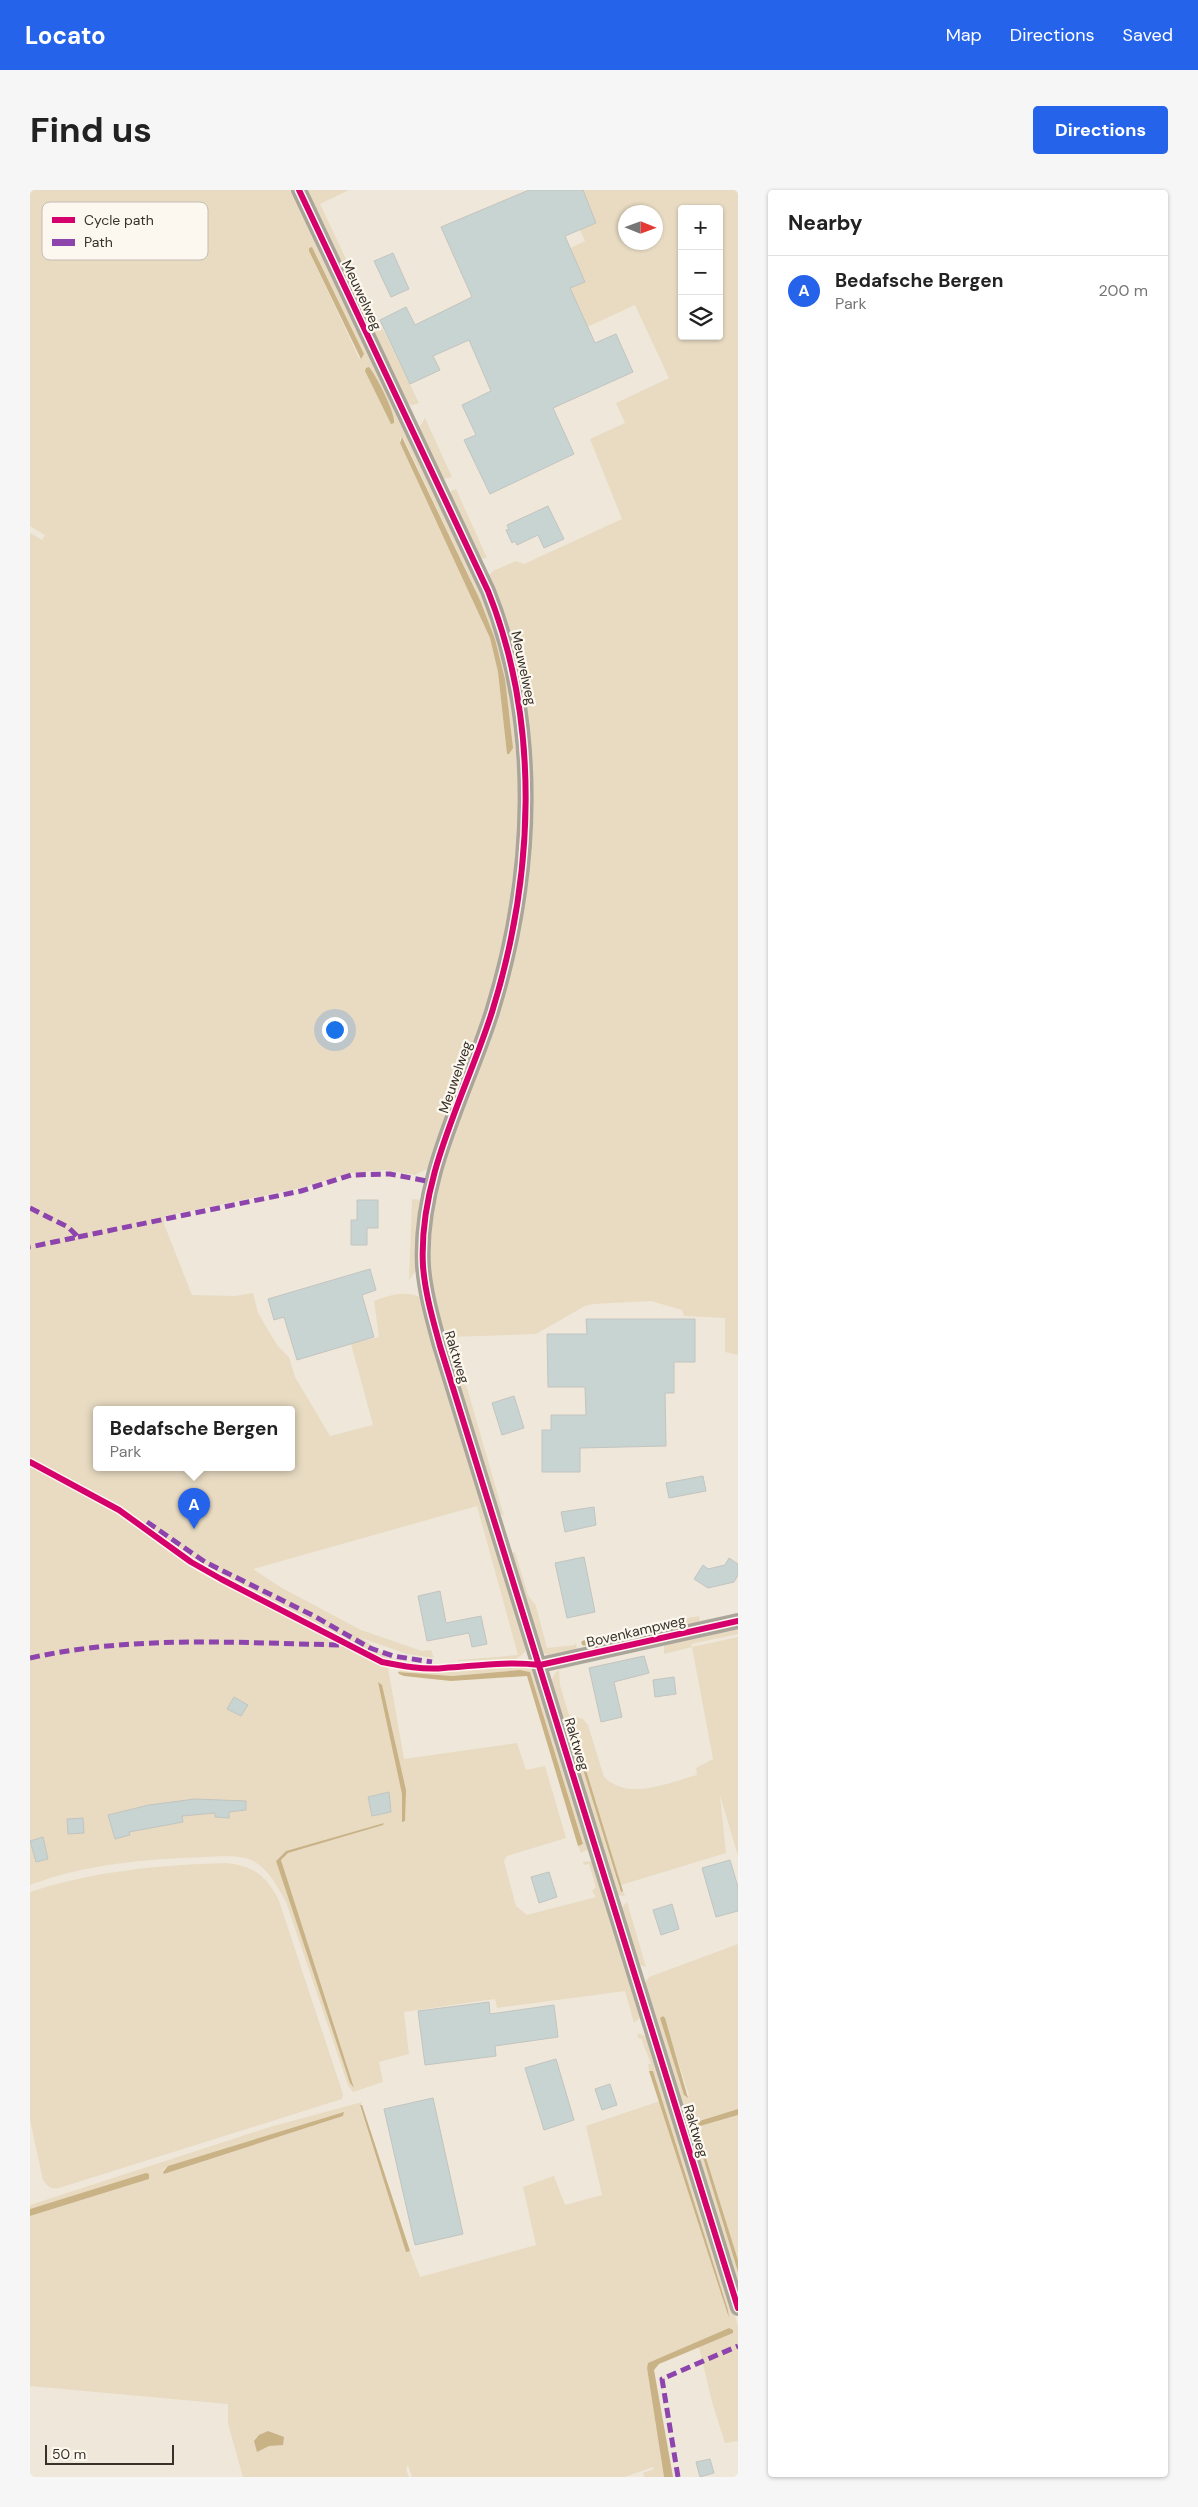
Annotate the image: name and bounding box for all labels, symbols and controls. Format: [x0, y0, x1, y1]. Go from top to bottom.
text: Locato [25, 20, 106, 51]
text: Map [946, 23, 982, 47]
text: Directions [1010, 23, 1095, 47]
text: Saved [1123, 23, 1173, 47]
button: Directions [1033, 106, 1168, 154]
text: Find us [30, 107, 152, 153]
legend [42, 202, 208, 260]
north arrow [618, 205, 663, 250]
map controls [678, 205, 723, 340]
button: + [678, 205, 723, 250]
text: Nearby [788, 209, 862, 237]
text: Cycle path [84, 211, 154, 229]
text: Path [84, 233, 113, 251]
button: − [678, 250, 723, 295]
street label: Meuwelweg [338, 257, 386, 333]
text: Bedafsche Bergen [835, 268, 1003, 293]
text: A [798, 280, 810, 301]
text: 200 m [1099, 280, 1148, 301]
text: Park [835, 293, 867, 314]
button: layers [678, 295, 723, 340]
street label: Meuwelweg [507, 629, 541, 707]
your location [322, 1017, 348, 1043]
street label: Meuwelweg [434, 1038, 476, 1116]
street label: Raktweg [440, 1328, 474, 1386]
popup [93, 1406, 295, 1471]
text: Bedafsche Bergen [110, 1416, 278, 1441]
text: Park [110, 1441, 141, 1462]
pin: A [178, 1488, 210, 1529]
street label: Bovenkampweg [585, 1611, 687, 1651]
street label: Raktweg [560, 1715, 594, 1773]
street label: Raktweg [679, 2102, 713, 2160]
scale bar [45, 2442, 174, 2465]
text: 50 m [52, 2445, 86, 2463]

